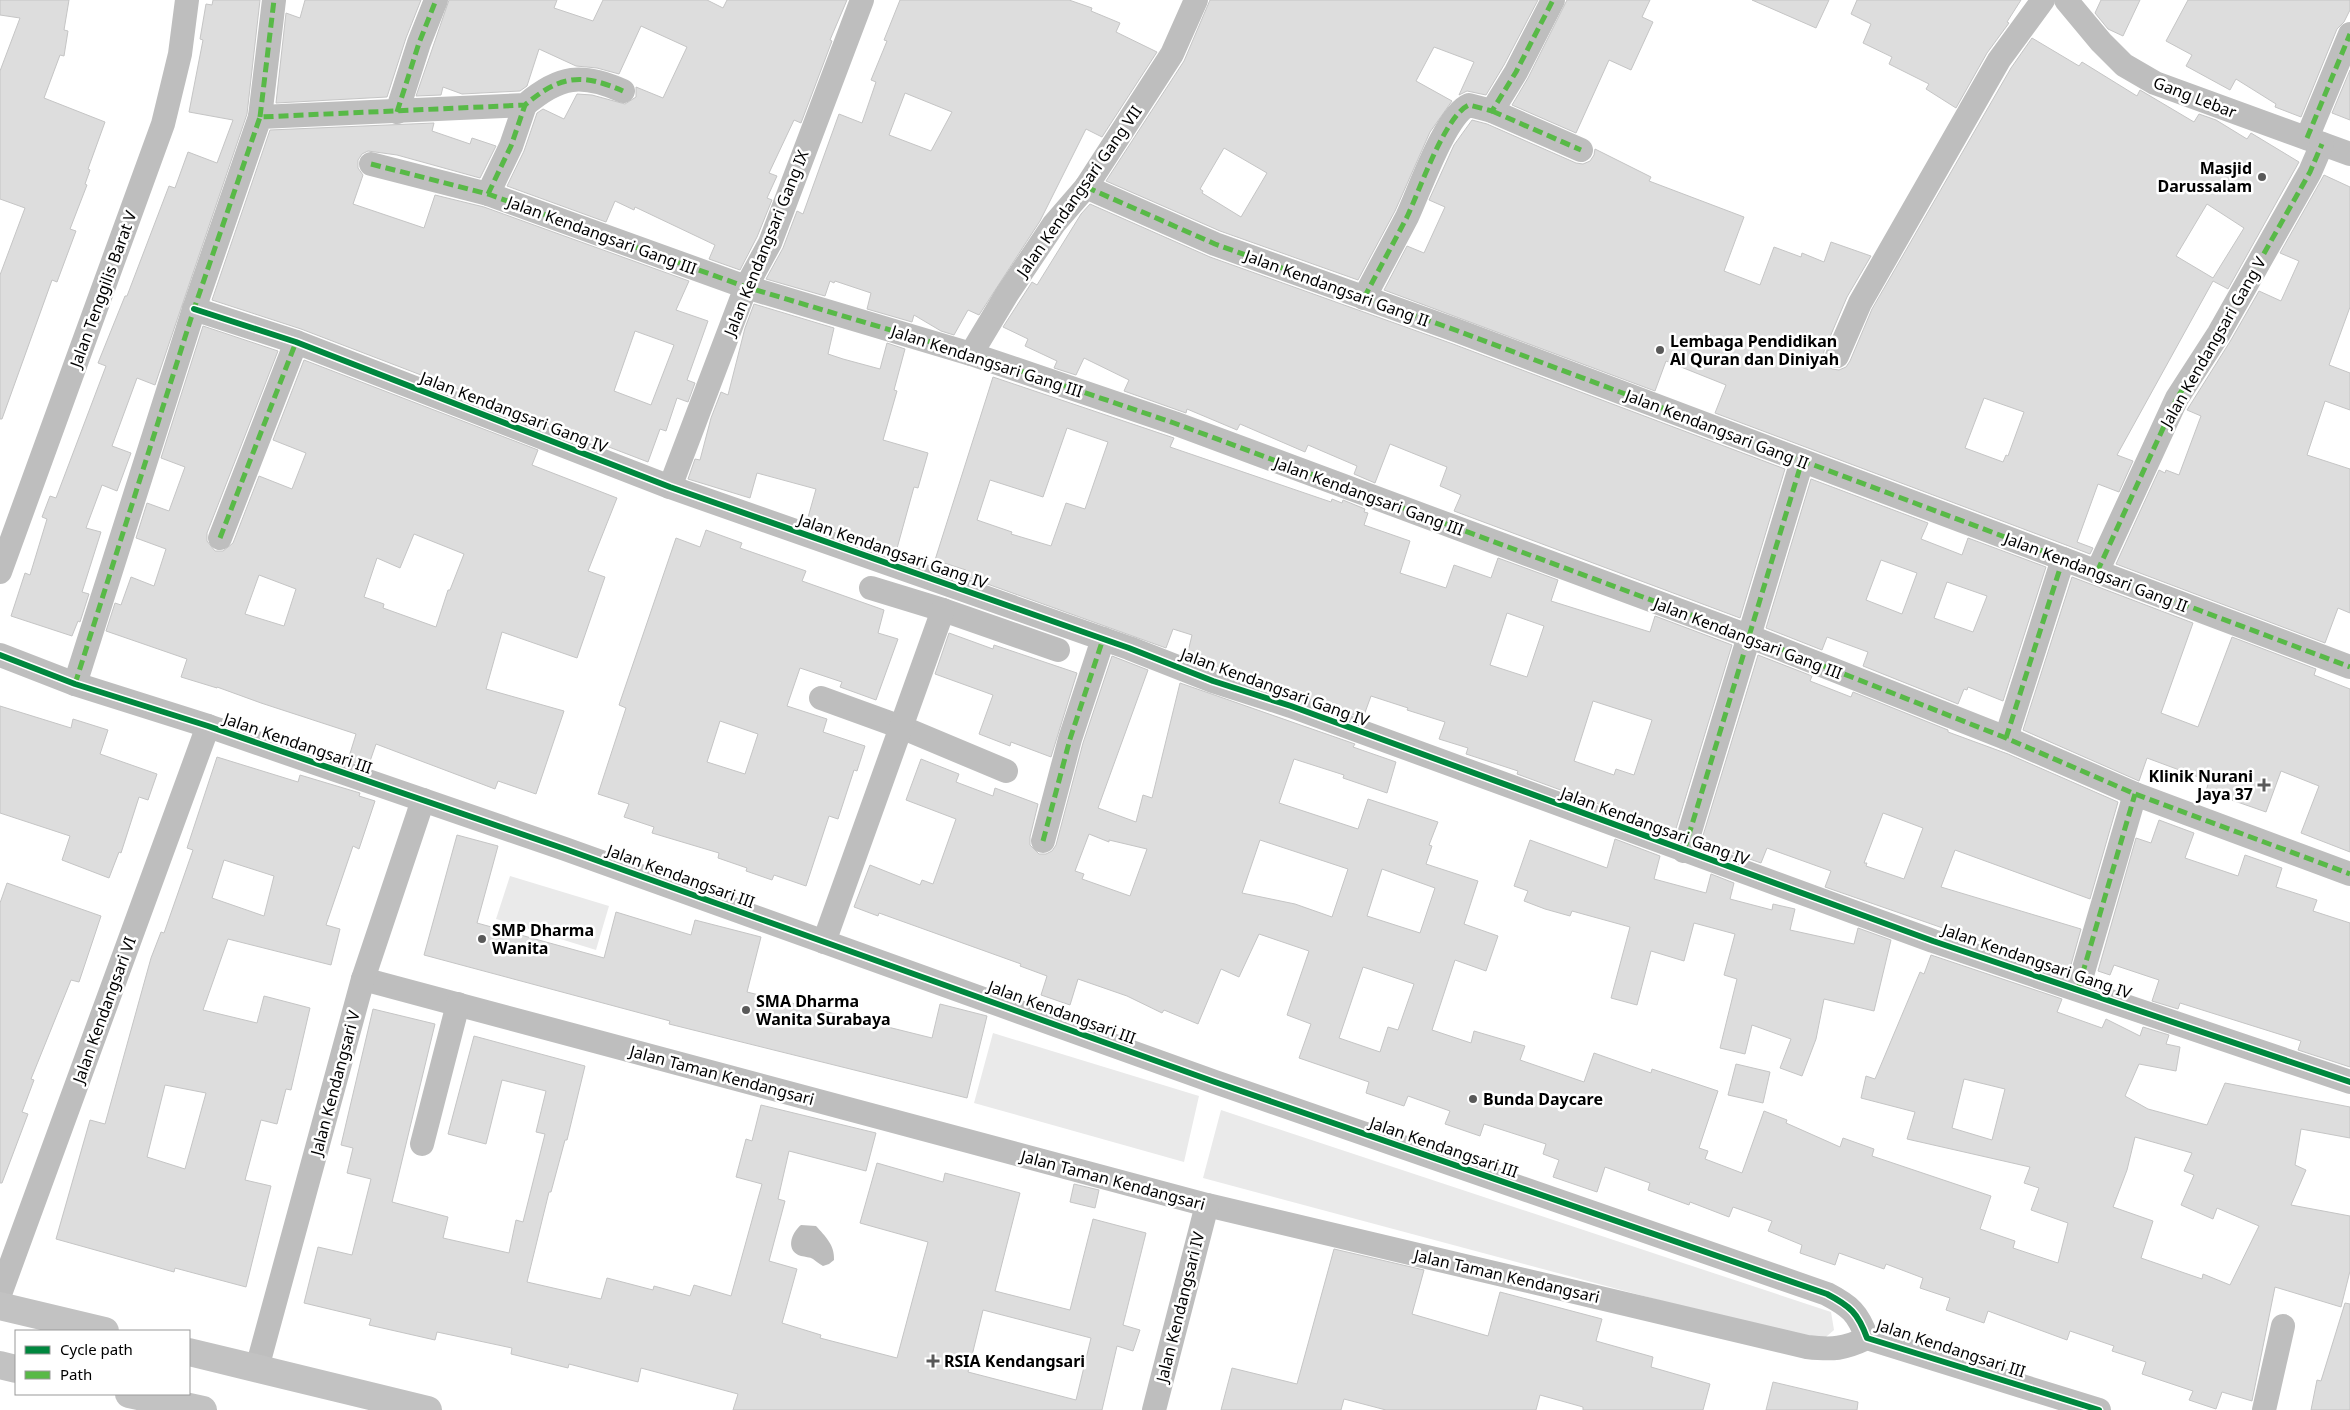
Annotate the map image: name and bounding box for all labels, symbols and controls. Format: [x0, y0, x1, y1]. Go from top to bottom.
street label: Gang Lebar [2150, 71, 2240, 123]
street label: Jalan Kendangsari Gang VII [1010, 101, 1147, 283]
street label: Jalan Kendangsari Gang IX [718, 146, 814, 341]
place label: Masjid Darussalam [2158, 157, 2252, 197]
marker: Masjid Darussalam [2256, 171, 2268, 183]
street label: Jalan Kendangsari Gang III [502, 190, 700, 280]
street label: Jalan Tenggilis Barat V [64, 207, 142, 372]
street label: Jalan Kendangsari Gang II [1240, 244, 1432, 332]
street label: Jalan Kendangsari Gang V [2154, 252, 2271, 433]
street label: Jalan Kendangsari Gang III [887, 319, 1086, 402]
place label: Lembaga Pendidikan Al Quran dan Diniyah [1670, 330, 1839, 370]
marker: Lembaga Pendidikan Al Quran dan Diniyah [1654, 344, 1666, 356]
street label: Jalan Kendangsari Gang IV [415, 365, 611, 458]
street label: Jalan Kendangsari Gang II [1620, 383, 1812, 474]
street label: Jalan Kendangsari Gang III [1269, 451, 1467, 541]
street label: Jalan Kendangsari Gang IV [793, 508, 991, 594]
street label: Jalan Kendangsari Gang II [1999, 526, 2191, 617]
street label: Jalan Kendangsari Gang III [1649, 591, 1845, 684]
street label: Jalan Kendangsari Gang IV [1176, 642, 1373, 731]
street label: Jalan Kendangsari III [219, 707, 375, 779]
place label: Klinik Nurani Jaya 37 [2149, 765, 2253, 805]
marker: Klinik Nurani Jaya 37 [2257, 778, 2271, 792]
street label: Jalan Kendangsari Gang IV [1556, 781, 1753, 870]
street label: Jalan Kendangsari III [602, 838, 758, 913]
street label: Jalan Kendangsari Gang IV [1937, 918, 2135, 1004]
place label: SMP Dharma Wanita [492, 919, 594, 959]
marker: SMP Dharma Wanita [476, 933, 488, 945]
street label: Jalan Kendangsari VI [67, 934, 141, 1088]
street label: Jalan Kendangsari III [983, 974, 1139, 1049]
place label: SMA Dharma Wanita Surabaya [756, 990, 891, 1030]
marker: SMA Dharma Wanita Surabaya [740, 1004, 752, 1016]
street label: Jalan Kendangsari V [305, 1008, 365, 1160]
street label: Jalan Taman Kendangsari [626, 1039, 817, 1110]
place label: Bunda Daycare [1483, 1088, 1603, 1110]
marker: Bunda Daycare [1467, 1093, 1479, 1105]
street label: Jalan Kendangsari III [1365, 1111, 1521, 1183]
street label: Jalan Taman Kendangsari [1017, 1144, 1208, 1215]
street label: Jalan Kendangsari IV [1150, 1229, 1209, 1387]
street label: Jalan Taman Kendangsari [1410, 1243, 1602, 1308]
street label: Jalan Kendangsari III [1872, 1313, 2028, 1383]
legend [15, 1330, 190, 1395]
text: Cycle path [60, 1339, 133, 1359]
place label: RSIA Kendangsari [944, 1350, 1085, 1372]
marker: RSIA Kendangsari [926, 1354, 940, 1368]
text: Path [60, 1364, 92, 1384]

